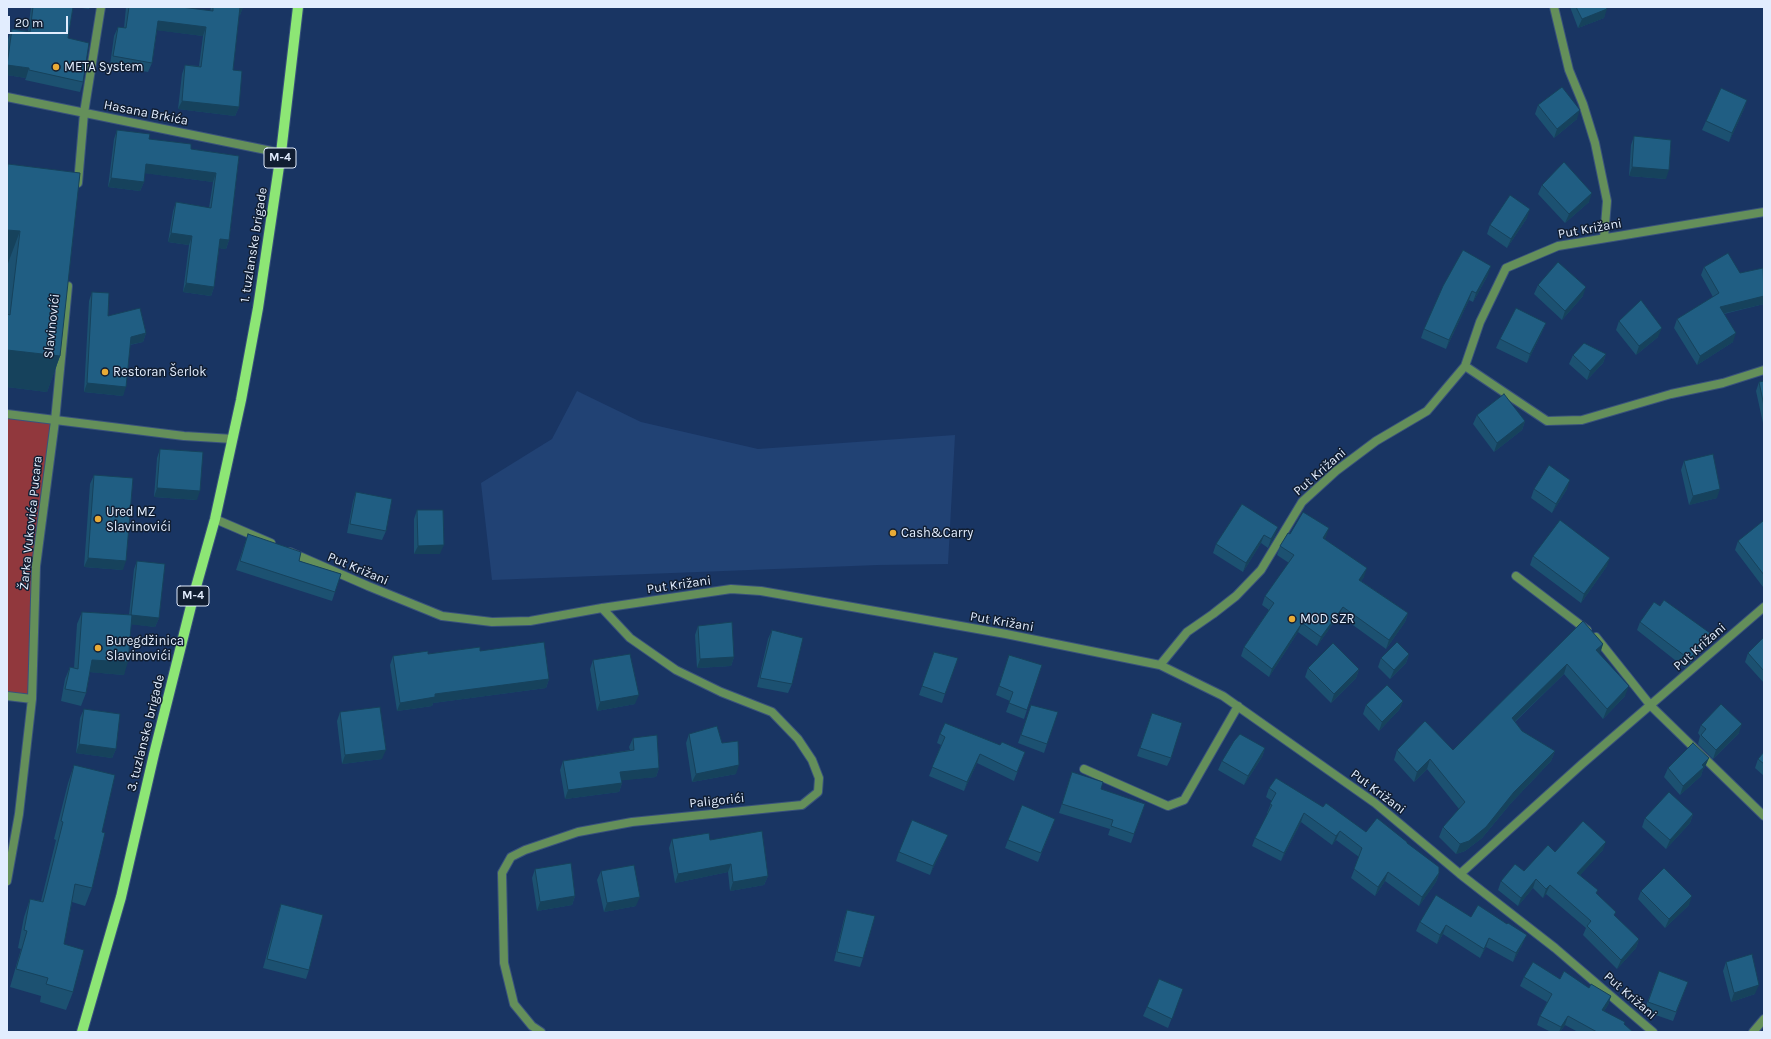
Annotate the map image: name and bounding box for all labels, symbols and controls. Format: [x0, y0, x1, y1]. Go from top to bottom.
scale bar [10, 8, 70, 34]
text: 20 m [15, 16, 43, 30]
place label: META System [64, 59, 143, 75]
marker: META System [51, 62, 61, 72]
street label: Hasana Brkića [102, 97, 190, 129]
road number: M-4 [264, 148, 296, 168]
street label: 1. tuzlanske brigade [237, 186, 271, 304]
street label: Put Križani [1557, 216, 1623, 242]
street label: Slavinovići [41, 293, 63, 359]
place label: Restoran Šerlok [113, 364, 207, 380]
marker: Restoran Šerlok [100, 367, 110, 377]
street label: Put Križani [1291, 445, 1349, 499]
street label: Žarka Vukovića Pucara [16, 455, 46, 591]
place label: Ured MZ Slavinovići [106, 504, 171, 535]
marker: Ured MZ Slavinovići [93, 514, 103, 524]
place label: Cash&Carry [901, 525, 973, 541]
marker: Cash&Carry [888, 528, 898, 538]
street label: Put Križani [325, 549, 391, 589]
street label: Put Križani [646, 573, 712, 597]
road number: M-4 [177, 586, 209, 606]
street label: Put Križani [969, 609, 1035, 635]
place label: MOD SZR [1300, 611, 1355, 627]
marker: MOD SZR [1287, 614, 1297, 624]
street label: Put Križani [1671, 620, 1729, 674]
place label: Buregdžinica Slavinovići [106, 633, 184, 664]
marker: Buregdžinica Slavinovići [93, 643, 103, 653]
street label: 3. tuzlanske brigade [124, 673, 168, 793]
street label: Put Križani [1348, 766, 1408, 818]
street label: Paligorići [689, 790, 745, 812]
street label: Put Križani [1601, 969, 1659, 1023]

